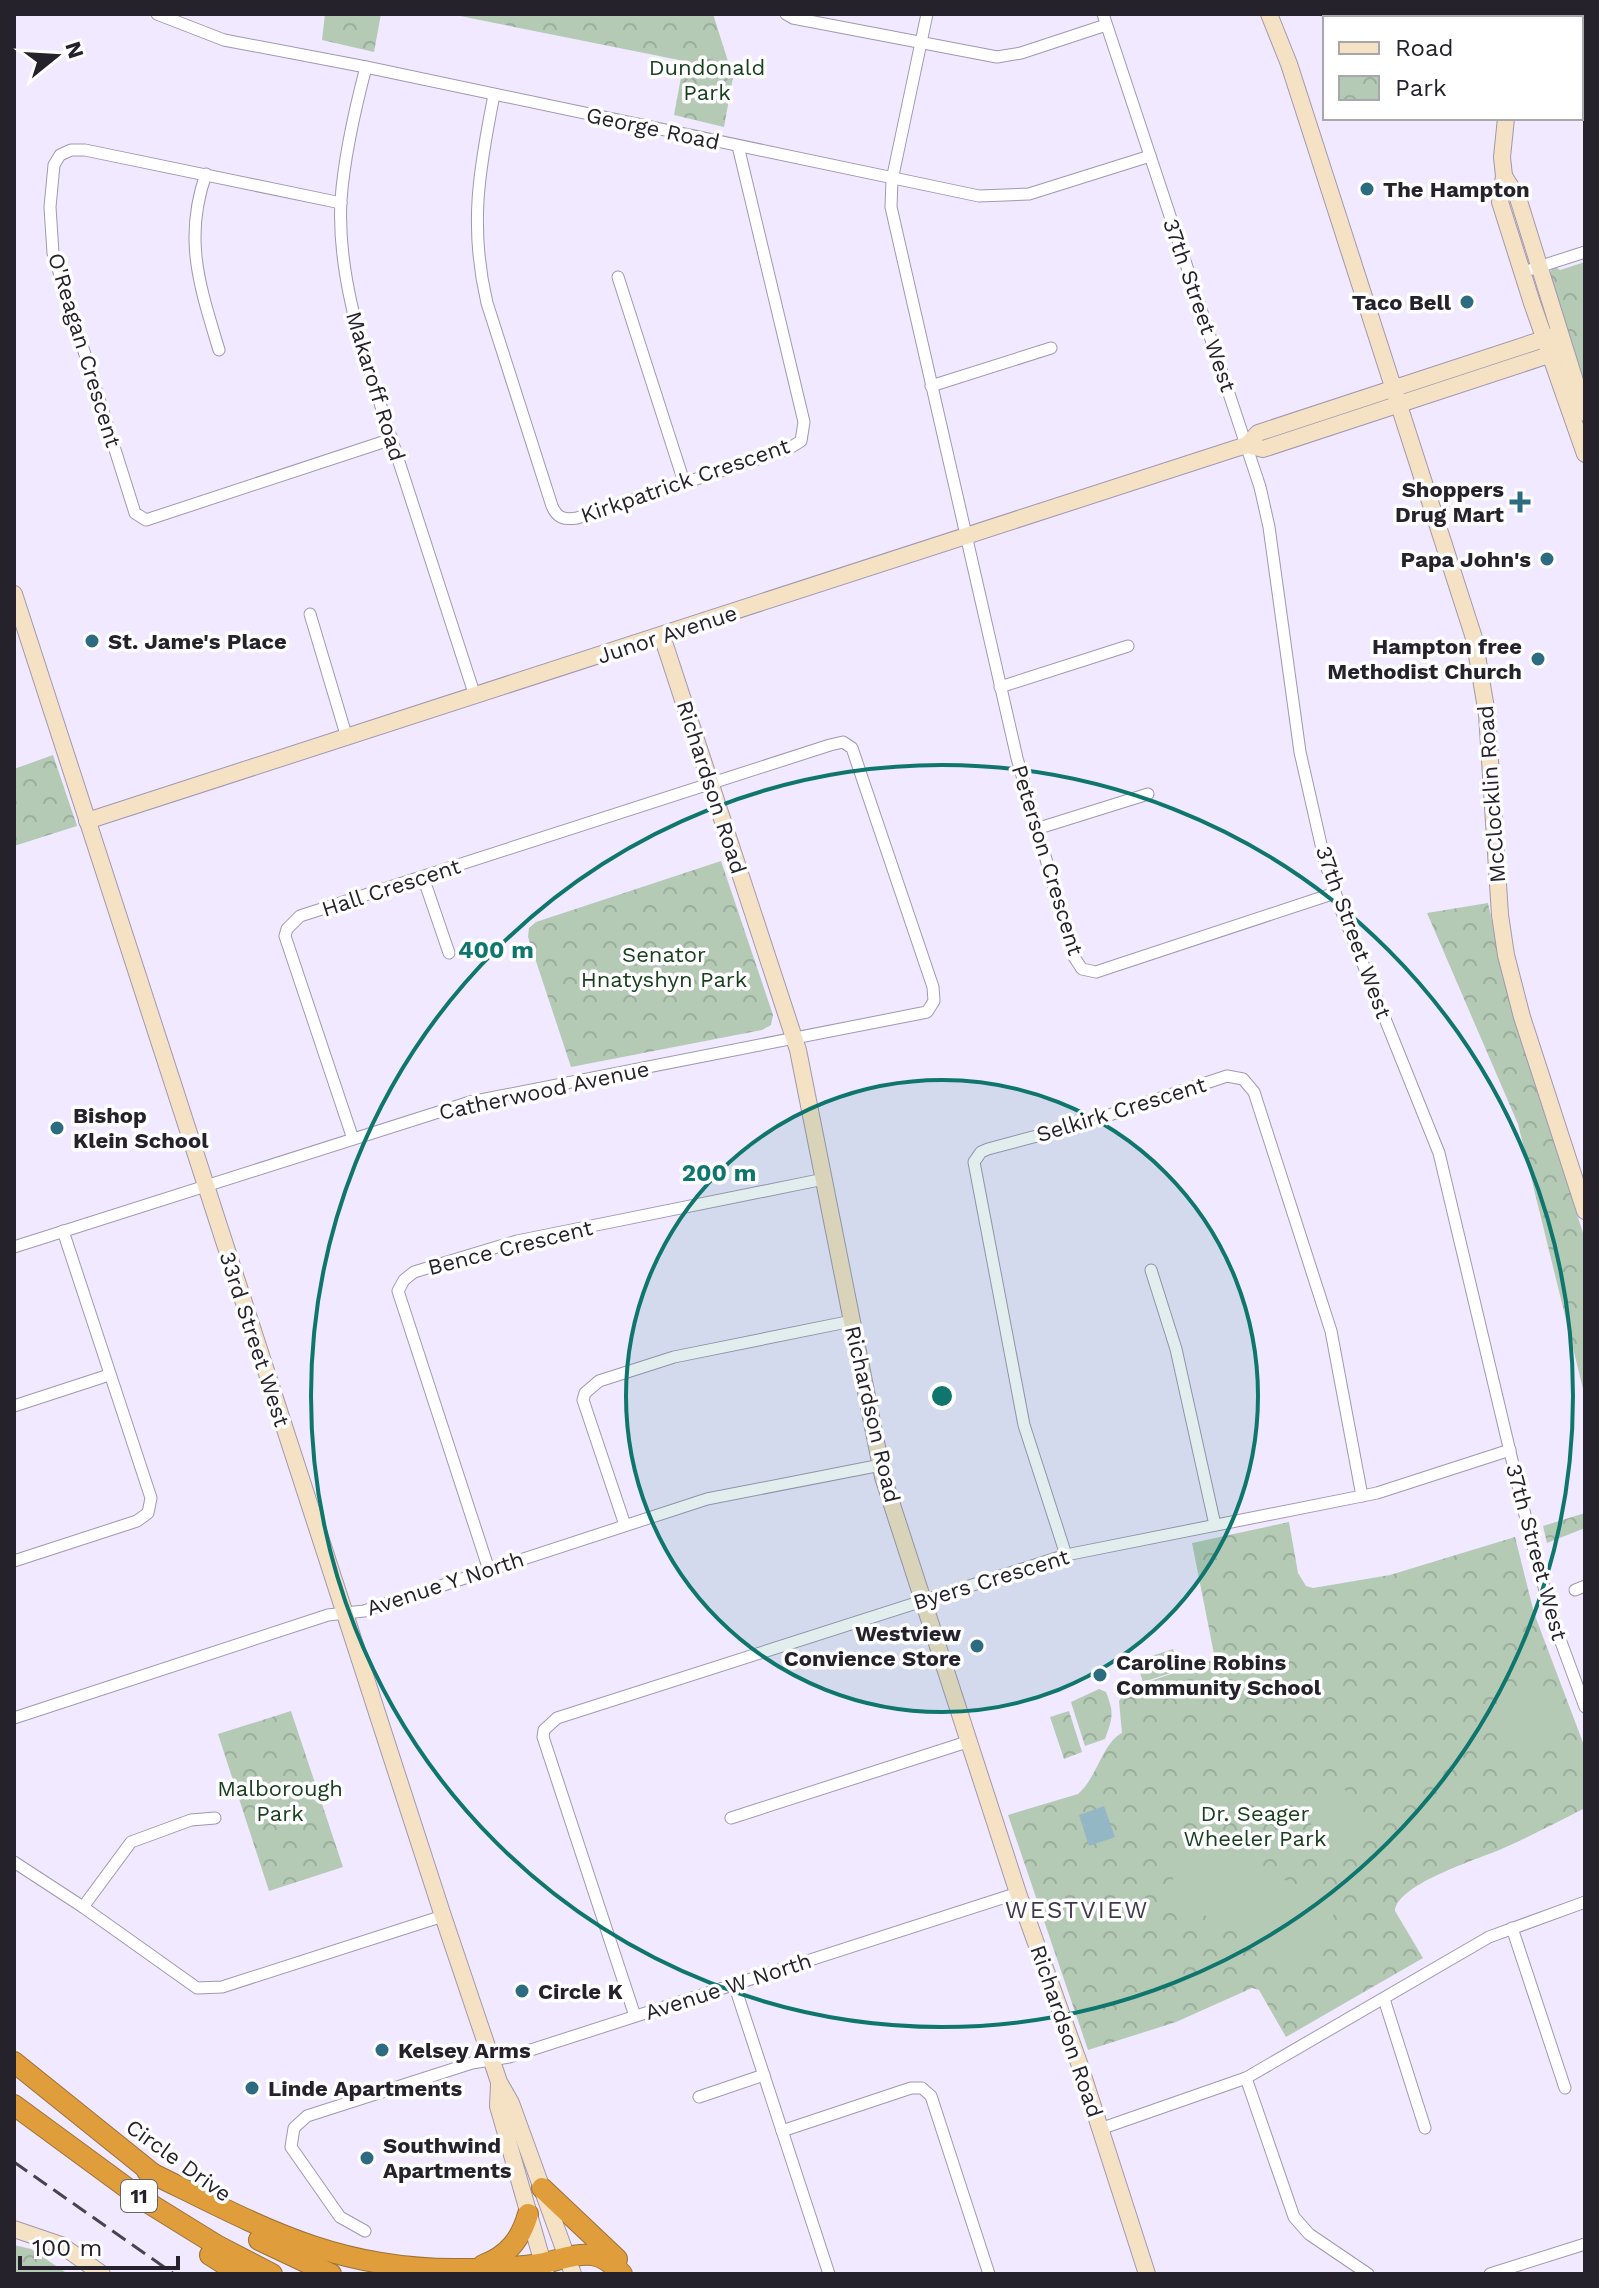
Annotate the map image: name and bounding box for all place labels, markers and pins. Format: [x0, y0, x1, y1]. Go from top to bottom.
place label: The Hampton [1383, 177, 1530, 202]
marker: The Hampton [1358, 180, 1376, 198]
place label: Taco Bell [1352, 290, 1452, 315]
marker: Taco Bell [1458, 293, 1476, 311]
place label: Shoppers Drug Mart [1395, 477, 1504, 527]
marker: Shoppers Drug Mart [1511, 493, 1529, 511]
place label: Papa John's [1401, 547, 1531, 572]
marker: Papa John's [1538, 550, 1556, 568]
place label: St. Jame's Place [108, 629, 287, 654]
marker: St. Jame's Place [83, 632, 101, 650]
place label: Hampton free Methodist Church [1327, 634, 1522, 684]
marker: Hampton free Methodist Church [1529, 650, 1547, 668]
place label: Bishop Klein School [73, 1103, 209, 1153]
marker: Bishop Klein School [48, 1119, 66, 1137]
centre of rings [928, 1382, 956, 1410]
place label: Westview Convience Store [784, 1621, 961, 1671]
marker: Westview Convience Store [968, 1637, 986, 1655]
place label: Caroline Robins Community School [1116, 1650, 1322, 1700]
marker: Caroline Robins Community School [1091, 1666, 1109, 1684]
place label: Circle K [538, 1979, 623, 2004]
marker: Circle K [513, 1982, 531, 2000]
place label: Kelsey Arms [398, 2038, 531, 2063]
marker: Kelsey Arms [373, 2041, 391, 2059]
place label: Linde Apartments [268, 2076, 462, 2101]
marker: Linde Apartments [243, 2079, 261, 2097]
place label: Southwind Apartments [383, 2133, 512, 2183]
marker: Southwind Apartments [358, 2149, 376, 2167]

